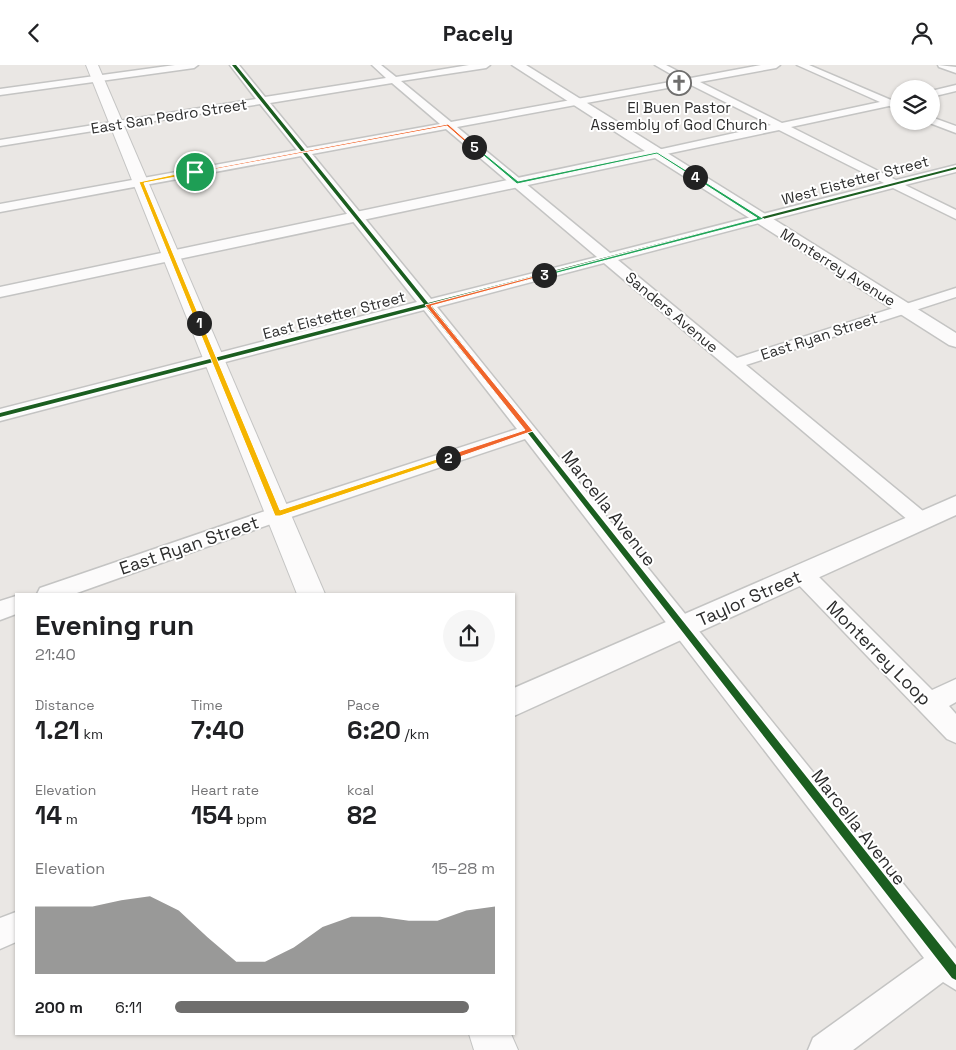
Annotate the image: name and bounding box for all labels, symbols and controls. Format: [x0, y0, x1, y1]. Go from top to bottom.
icon: back [20, 19, 48, 47]
text: Pacely [443, 19, 513, 47]
icon: person [908, 19, 936, 47]
church icon: El Buen Pastor Assembly of God Church [666, 70, 692, 96]
map controls [890, 80, 940, 130]
button: layers [890, 80, 940, 130]
street label: East San Pedro Street [89, 94, 249, 138]
place label: El Buen Pastor Assembly of God Church [591, 98, 768, 134]
pin: 5 [462, 135, 486, 159]
text: 5 [470, 138, 479, 156]
pin [174, 151, 216, 193]
street label: West Eistetter Street [779, 151, 931, 209]
icon: arrive [181, 158, 209, 186]
pin: 4 [682, 165, 708, 189]
text: 4 [691, 168, 700, 186]
street label: Monterrey Avenue [777, 224, 899, 310]
pin: 3 [532, 263, 556, 287]
text: 3 [540, 266, 549, 284]
street label: Sanders Avenue [622, 268, 722, 357]
street label: East Eistetter Street [261, 287, 407, 343]
street label: East Ryan Street [758, 308, 880, 364]
pin: 1 [186, 311, 212, 335]
text: 1 [196, 314, 203, 332]
pin: 2 [436, 445, 460, 471]
street label: Marcella Avenue [557, 445, 661, 571]
text: 2 [444, 449, 453, 467]
street label: East Ryan Street [116, 510, 262, 580]
street label: Taylor Street [693, 565, 805, 631]
street label: Monterrey Loop [822, 596, 936, 710]
text: Evening run [35, 607, 194, 643]
button: share [443, 610, 495, 662]
text: 21:40 [35, 644, 76, 665]
text: Distance [35, 696, 95, 714]
text: Time [191, 696, 223, 714]
text: Pace [347, 696, 380, 714]
text: 1.21 [35, 714, 80, 746]
text: 7:40 [191, 714, 244, 746]
text: 6:20 [347, 714, 401, 746]
text: km [80, 725, 103, 743]
text: /km [401, 725, 429, 743]
street label: Marcella Avenue [807, 764, 911, 890]
text: Elevation [35, 781, 96, 799]
text: Heart rate [191, 781, 259, 799]
text: kcal [347, 781, 374, 799]
text: 14 [35, 799, 62, 831]
text: 154 [191, 799, 233, 831]
text: 82 [347, 799, 377, 831]
text: m [62, 810, 78, 828]
text: bpm [233, 810, 267, 828]
text: Elevation [35, 858, 105, 879]
text: 15–28 m [432, 858, 495, 879]
text: 200 m [35, 997, 83, 1018]
text: 6:11 [115, 997, 142, 1018]

